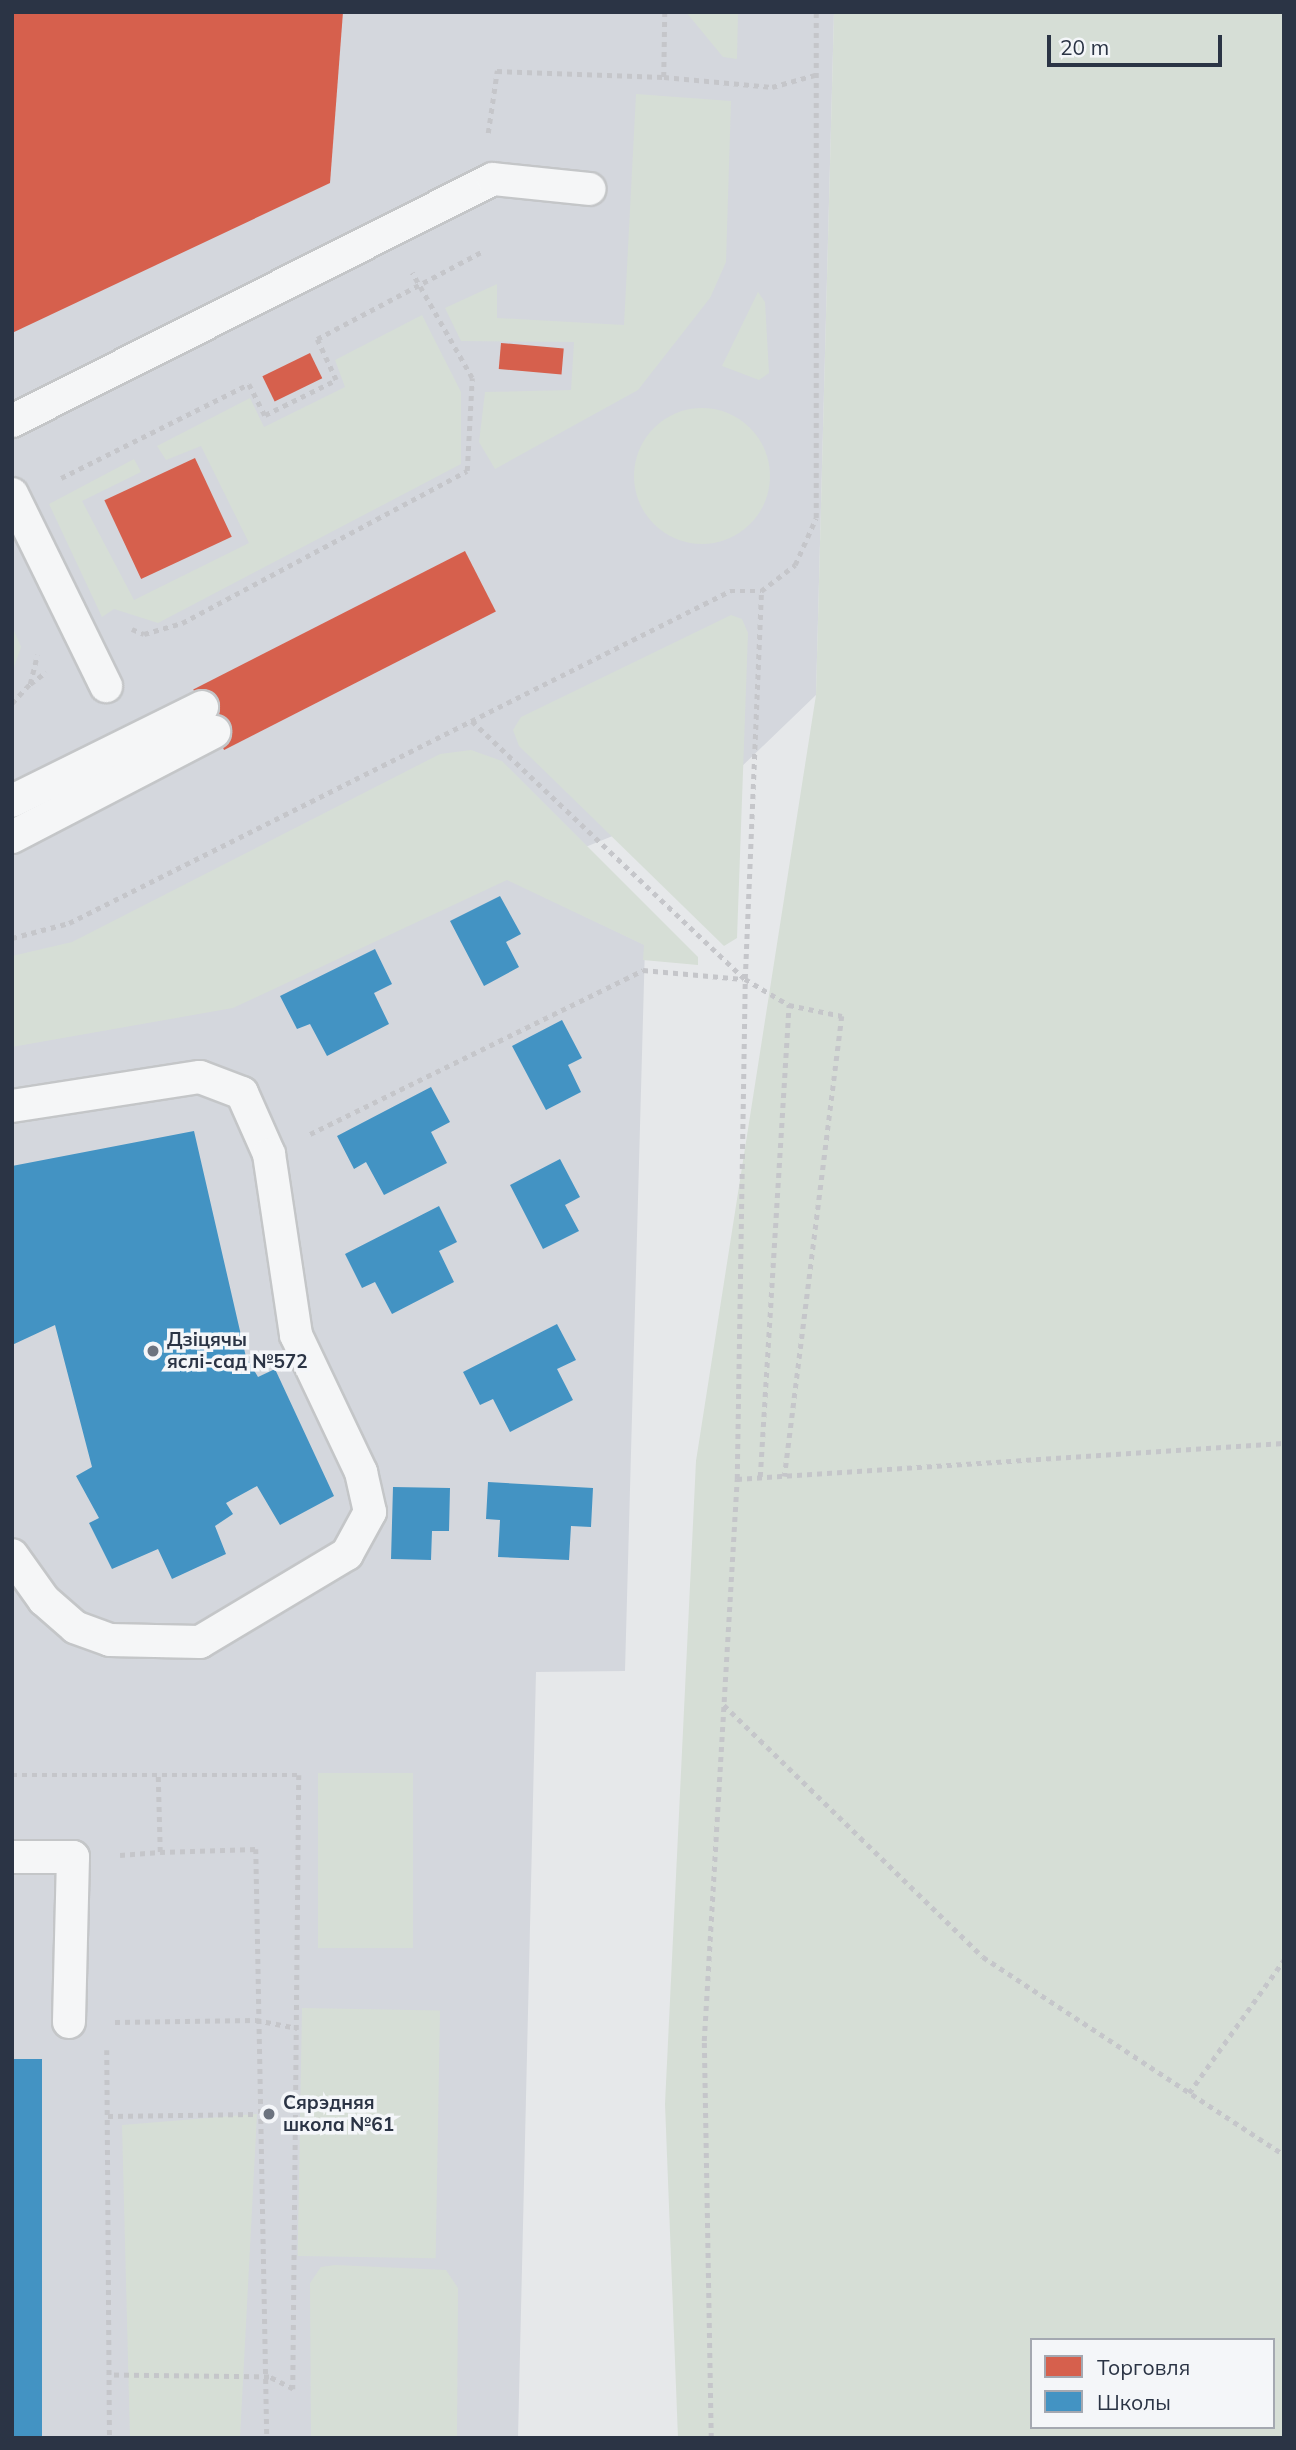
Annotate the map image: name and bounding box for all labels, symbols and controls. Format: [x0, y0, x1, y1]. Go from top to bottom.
scale bar [1051, 21, 1226, 65]
text: 20 m [1060, 34, 1109, 60]
place label: Дзіцячы яслі-сад №572 [167, 1329, 308, 1373]
marker: Дзіцячы яслі-сад №572 [145, 1343, 161, 1359]
place label: Сярэдняя школа №61 [283, 2092, 394, 2136]
marker: Сярэдняя школа №61 [261, 2106, 277, 2122]
legend [1030, 2338, 1275, 2429]
text: Торговля [1097, 2354, 1190, 2380]
text: Школы [1097, 2389, 1171, 2415]

